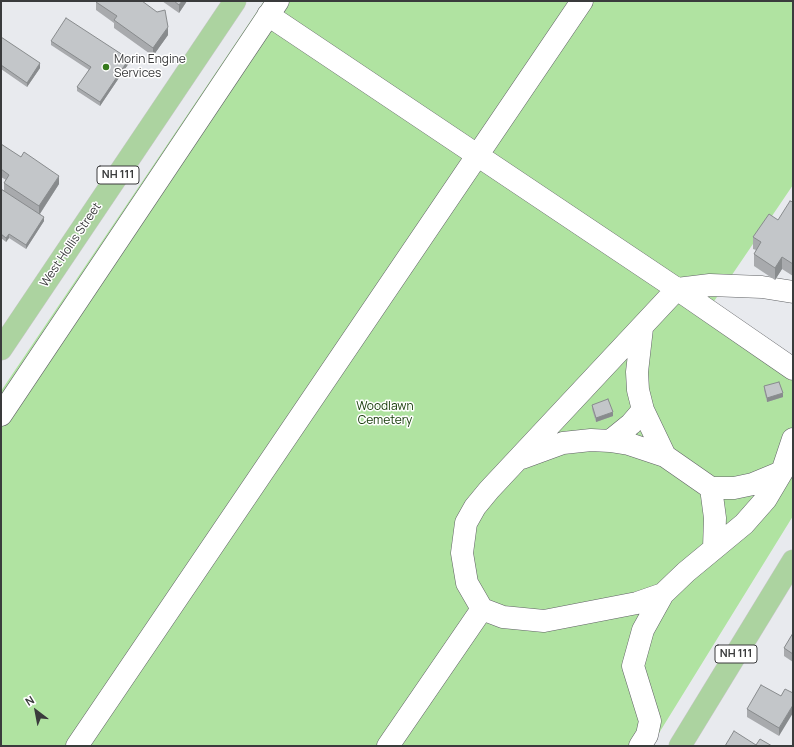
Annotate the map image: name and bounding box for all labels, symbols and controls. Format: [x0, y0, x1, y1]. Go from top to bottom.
place label: Morin Engine Services [114, 53, 186, 81]
marker: Morin Engine Services [101, 62, 111, 72]
road number: NH 111 [97, 166, 139, 184]
street label: West Hollis Street [37, 200, 105, 290]
park label: Woodlawn Cemetery [356, 400, 414, 428]
road number: NH 111 [715, 645, 757, 663]
north arrow [16, 691, 56, 731]
text: N [22, 692, 37, 709]

